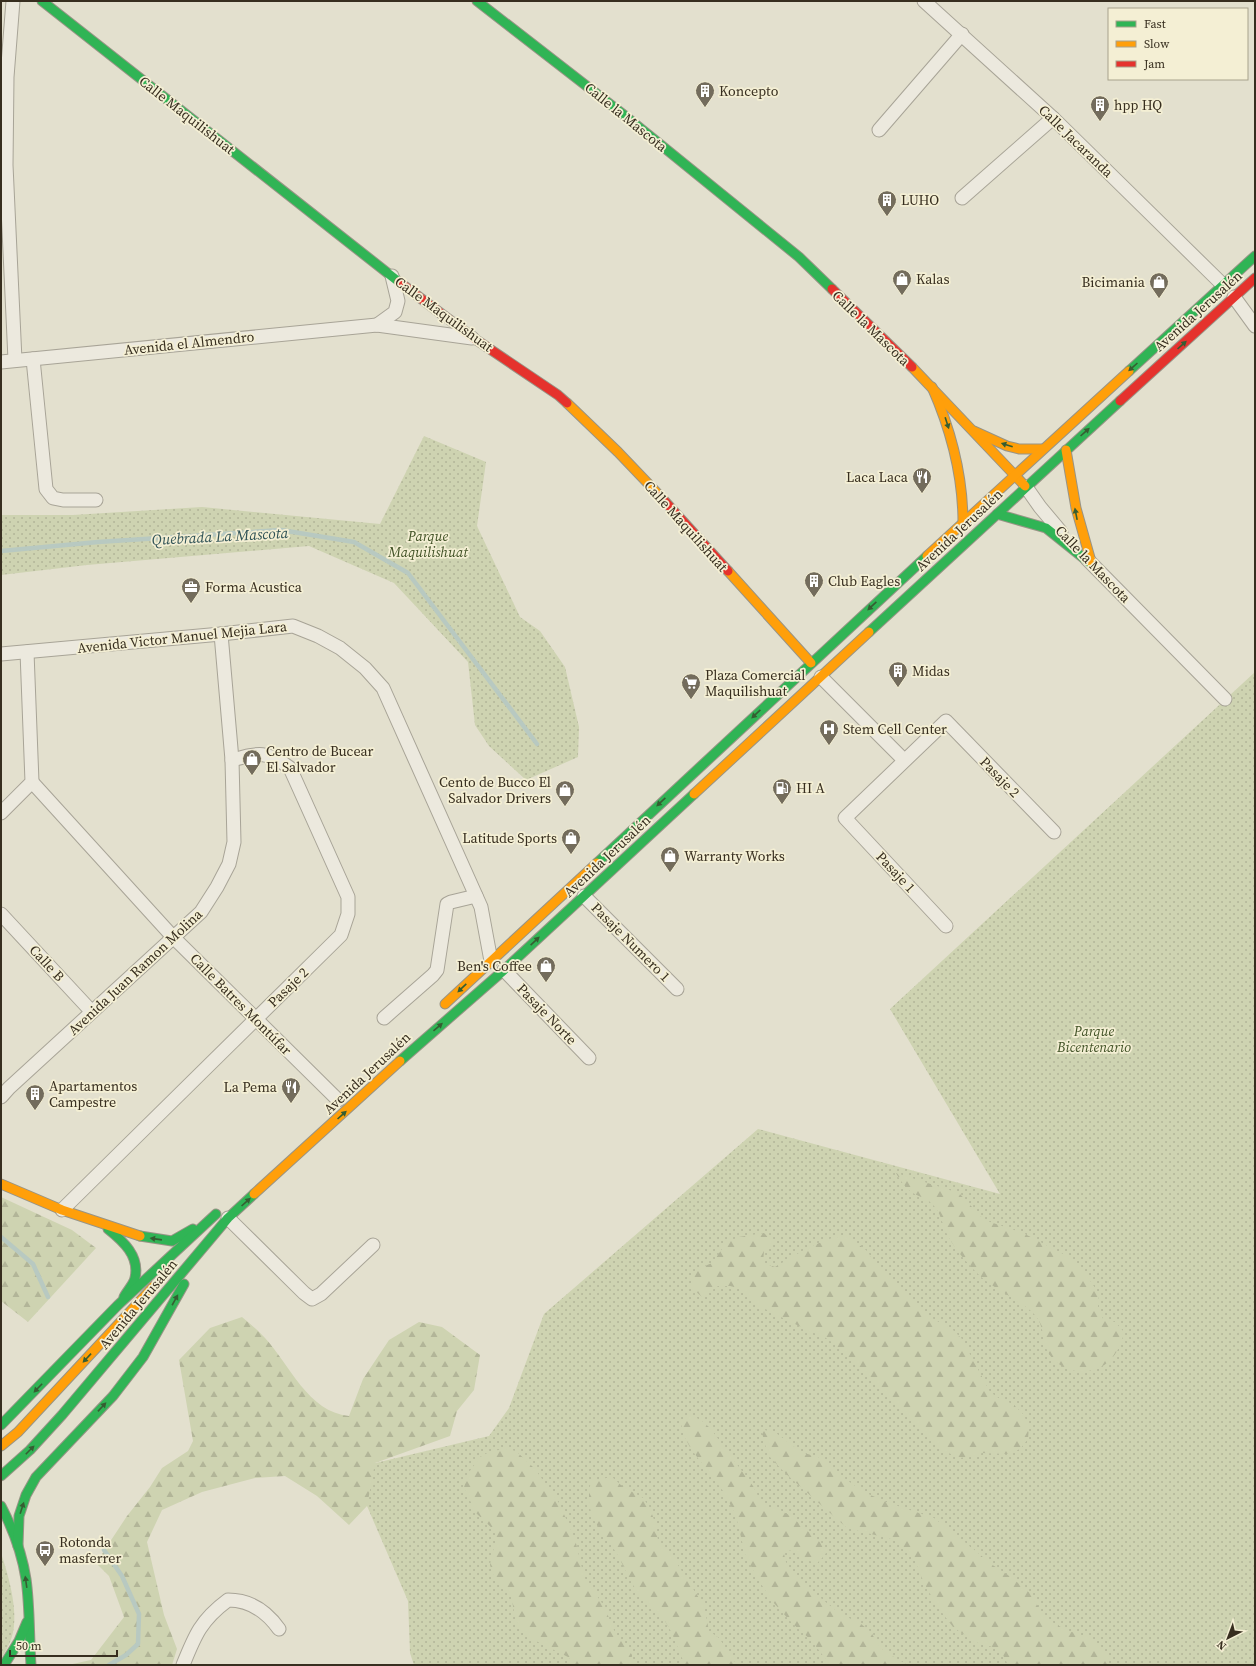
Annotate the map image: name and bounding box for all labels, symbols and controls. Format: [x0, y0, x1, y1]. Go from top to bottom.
legend [1108, 8, 1248, 80]
text: Fast [1144, 16, 1166, 32]
text: Slow [1144, 36, 1170, 52]
text: Jam [1143, 56, 1165, 72]
street label: Calle Maquilishuat [135, 71, 240, 159]
street label: Calle la Mascota [581, 78, 672, 157]
building icon: Koncepto [694, 80, 716, 108]
place label: Koncepto [719, 81, 779, 101]
building icon: hpp HQ [1089, 94, 1111, 122]
place label: hpp HQ [1114, 95, 1162, 115]
street label: Calle Jacaranda [1034, 100, 1118, 182]
building icon: LUHO [876, 189, 898, 217]
place label: LUHO [901, 190, 939, 210]
street label: Avenida Jerusalén [1150, 266, 1247, 356]
shop icon: Kalas [891, 268, 913, 296]
place label: Kalas [916, 269, 950, 289]
shop icon: Bicimania [1148, 271, 1170, 299]
street label: Calle Maquilishuat [391, 272, 497, 357]
place label: Bicimania [1082, 272, 1146, 292]
street label: Calle la Mascota [828, 286, 915, 371]
street label: Avenida el Almendro [123, 326, 255, 360]
one-way arrow [1177, 341, 1186, 350]
one-way arrow [1128, 363, 1138, 372]
one-way arrow [944, 418, 950, 430]
one-way arrow [1080, 428, 1091, 437]
one-way arrow [1001, 442, 1013, 448]
restaurant icon: Laca Laca [911, 466, 933, 494]
place label: Laca Laca [846, 467, 909, 487]
street label: Calle Maquilishuat [639, 476, 733, 576]
street label: Avenida Jerusalén [911, 484, 1007, 576]
one-way arrow [1073, 508, 1079, 520]
street label: Calle la Mascota [1051, 521, 1136, 608]
water label: Quebrada La Mascota [151, 522, 289, 550]
park label: Parque Maquilishuat [387, 526, 469, 562]
building icon: Club Eagles [803, 570, 825, 598]
place label: Club Eagles [828, 571, 900, 591]
office icon: Forma Acustica [180, 576, 202, 604]
place label: Forma Acustica [205, 577, 303, 597]
one-way arrow [868, 601, 877, 610]
street label: Avenida Victor Manuel Mejia Lara [76, 616, 289, 658]
building icon: Midas [887, 660, 909, 688]
place label: Midas [912, 661, 950, 681]
place label: Plaza Comercial Maquilishuat [705, 665, 806, 701]
supermarket icon: Plaza Comercial Maquilishuat [680, 672, 702, 700]
one-way arrow [751, 709, 762, 718]
hospital icon: Stem Cell Center [818, 718, 840, 746]
place label: Stem Cell Center [843, 719, 947, 739]
place label: Centro de Bucear El Salvador [266, 741, 373, 777]
shop icon: Centro de Bucear El Salvador [241, 748, 263, 776]
street label: Pasaje 2 [975, 752, 1025, 802]
place label: Cento de Bucco El Salvador Drivers [439, 772, 551, 808]
fuel station icon: HI A [771, 777, 793, 805]
place label: HI A [796, 778, 825, 798]
shop icon: Cento de Bucco El Salvador Drivers [554, 779, 576, 807]
one-way arrow [656, 797, 666, 807]
street label: Avenida Jerusalén [559, 810, 655, 902]
shop icon: Latitude Sports [560, 827, 582, 855]
place label: Latitude Sports [462, 828, 557, 848]
shop icon: Warranty Works [659, 845, 681, 873]
place label: Warranty Works [684, 846, 785, 866]
street label: Pasaje 1 [872, 847, 920, 897]
street label: Pasaje Numero 1 [587, 898, 675, 986]
street label: Avenida Juan Ramon Molina [63, 904, 207, 1040]
one-way arrow [530, 936, 540, 946]
street label: Calle B [25, 940, 69, 986]
street label: Calle Batres Montúfar [186, 949, 296, 1059]
shop icon: Ben's Coffee [535, 955, 557, 983]
place label: Ben's Coffee [457, 956, 532, 976]
street label: Pasaje 2 [263, 962, 313, 1012]
street label: Pasaje Norte [513, 979, 581, 1049]
one-way arrow [457, 983, 467, 993]
park label: Parque Bicentenario [1056, 1021, 1131, 1057]
one-way arrow [433, 1023, 443, 1032]
street label: Avenida Jerusalén [319, 1027, 415, 1119]
place label: Apartamentos Campestre [49, 1076, 137, 1112]
restaurant icon: La Pema [280, 1076, 302, 1104]
place label: La Pema [223, 1077, 278, 1097]
building icon: Apartamentos Campestre [24, 1083, 46, 1111]
one-way arrow [337, 1110, 347, 1119]
one-way arrow [241, 1197, 251, 1207]
one-way arrow [150, 1236, 163, 1242]
street label: Avenida Jerusalén [94, 1254, 182, 1353]
one-way arrow [171, 1294, 178, 1306]
one-way arrow [82, 1353, 92, 1363]
one-way arrow [33, 1383, 42, 1393]
one-way arrow [97, 1402, 107, 1412]
one-way arrow [25, 1445, 35, 1454]
one-way arrow [19, 1501, 25, 1513]
place label: Rotonda masferrer [59, 1532, 121, 1568]
bus stop icon: Rotonda masferrer [34, 1539, 56, 1567]
one-way arrow [23, 1575, 29, 1588]
north arrow [1208, 1618, 1248, 1658]
scale bar [10, 1632, 117, 1658]
text: N [1214, 1637, 1230, 1653]
text: 50 m [16, 1638, 42, 1654]

